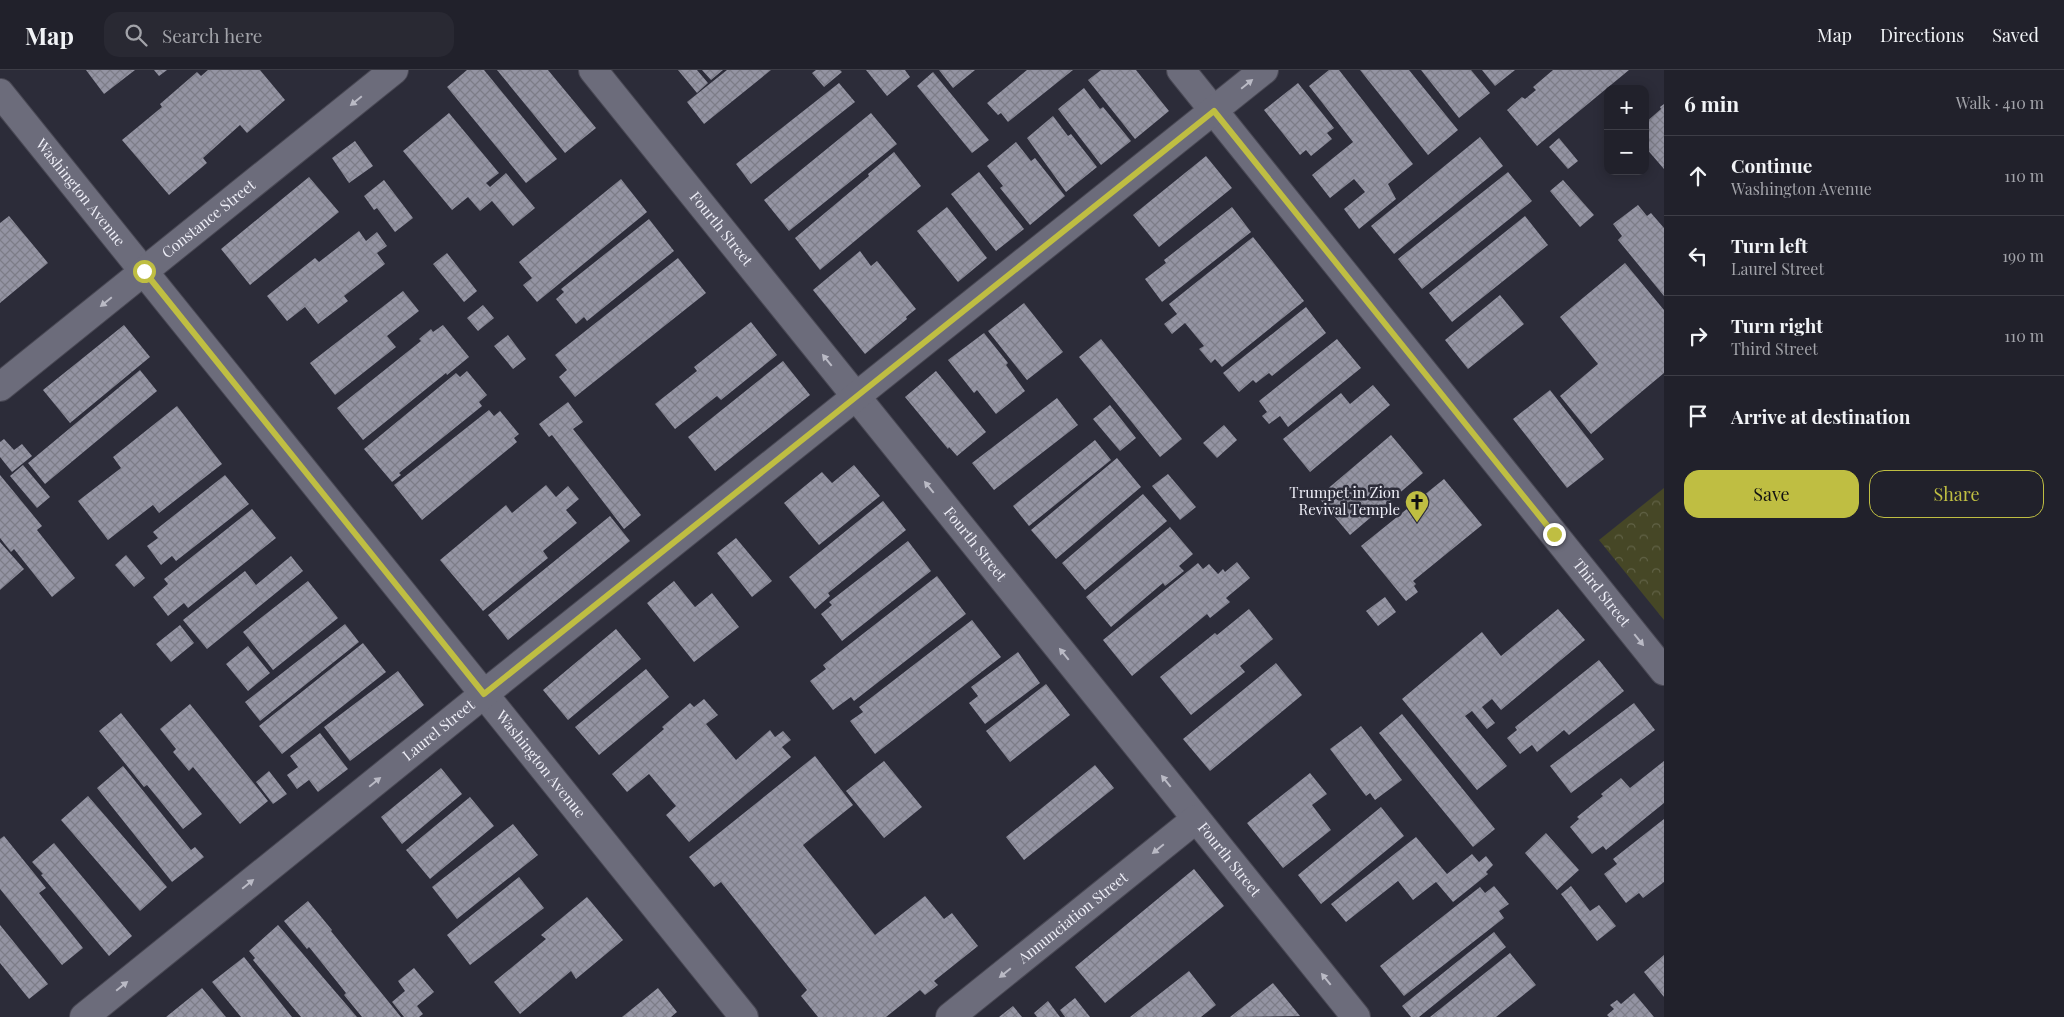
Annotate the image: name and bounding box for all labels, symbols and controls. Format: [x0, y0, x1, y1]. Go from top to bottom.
search box [104, 12, 454, 57]
text: Map [25, 19, 74, 51]
icon: search [122, 21, 150, 49]
text: Search here [162, 22, 262, 48]
text: Map [1817, 23, 1852, 47]
text: Directions [1880, 23, 1964, 47]
text: Saved [1992, 23, 2039, 47]
one-way arrow [1240, 79, 1253, 90]
map controls [1604, 85, 1649, 175]
button: + [1604, 85, 1649, 130]
text: 6 min [1684, 89, 1739, 117]
text: Walk · 410 m [1956, 92, 2044, 113]
one-way arrow [350, 95, 363, 106]
button: − [1604, 130, 1649, 175]
street label: Washington Avenue [31, 134, 130, 250]
text: Continue [1731, 152, 1812, 178]
icon: ahead [1684, 162, 1712, 190]
text: 110 m [2004, 165, 2044, 186]
street label: Constance Street [157, 174, 260, 262]
text: Washington Avenue [1731, 178, 1872, 199]
street label: Fourth Street [686, 187, 758, 270]
text: Turn left [1731, 232, 1808, 258]
icon: left [1684, 242, 1712, 270]
text: 190 m [2002, 245, 2044, 266]
text: Laurel Street [1731, 258, 1824, 279]
route start [133, 260, 156, 283]
one-way arrow [100, 296, 113, 307]
text: Turn right [1731, 312, 1823, 338]
icon: right [1684, 322, 1712, 350]
text: 110 m [2004, 325, 2044, 346]
text: Third Street [1731, 338, 1818, 359]
one-way arrow [822, 354, 833, 367]
icon: arrive [1684, 402, 1712, 430]
text: Arrive at destination [1731, 403, 1911, 429]
button: Save [1684, 470, 1859, 518]
button: Share [1869, 470, 2044, 518]
one-way arrow [924, 481, 935, 494]
place label: Trumpet in Zion Revival Temple [1289, 482, 1400, 519]
church icon: Trumpet in Zion Revival Temple [1404, 489, 1430, 523]
street label: Fourth Street [940, 502, 1012, 585]
route end [1543, 523, 1566, 546]
street label: Third Street [1569, 554, 1636, 631]
one-way arrow [1633, 633, 1644, 646]
one-way arrow [1058, 648, 1069, 661]
street label: Laurel Street [398, 694, 479, 765]
street label: Washington Avenue [491, 705, 591, 822]
one-way arrow [1160, 774, 1171, 787]
one-way arrow [368, 776, 381, 787]
street label: Fourth Street [1194, 818, 1266, 901]
one-way arrow [1152, 844, 1165, 855]
street label: Annunciation Street [1013, 867, 1132, 968]
one-way arrow [241, 879, 254, 890]
one-way arrow [998, 967, 1011, 978]
one-way arrow [1320, 973, 1331, 986]
one-way arrow [115, 981, 128, 992]

